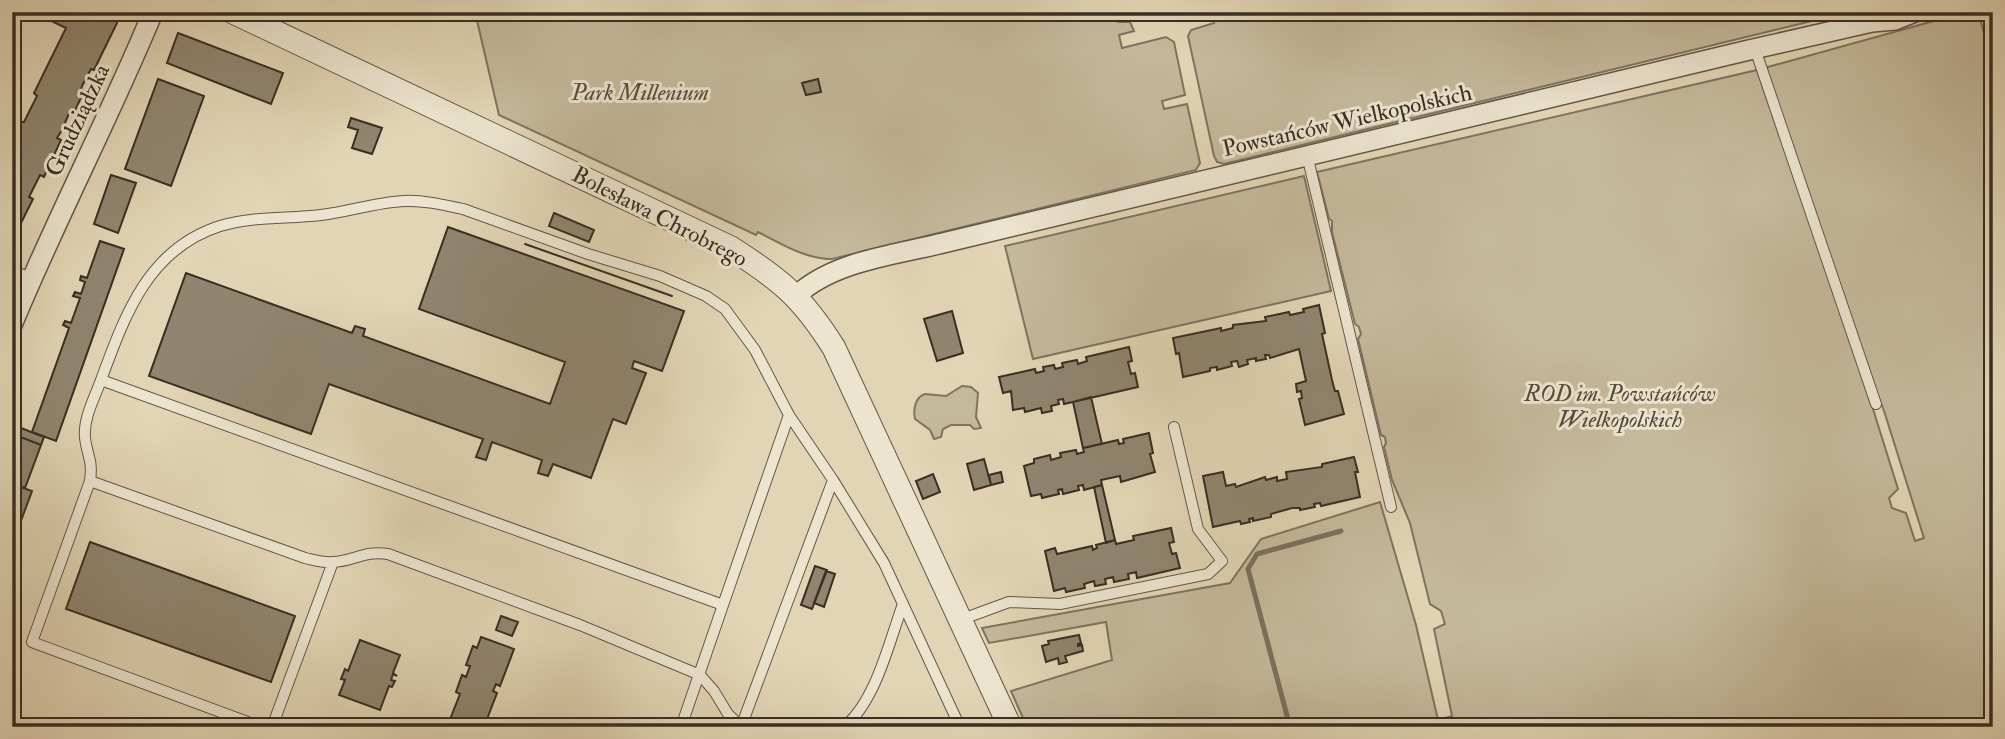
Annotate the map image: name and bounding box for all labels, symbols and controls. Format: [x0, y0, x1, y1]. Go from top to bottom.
street label: Grudziądzka [39, 59, 116, 181]
park label: Park Millenium [570, 78, 709, 107]
street label: Powstańców Wielkopolskich [1220, 78, 1475, 164]
street label: Bolesława Chrobrego [567, 160, 752, 273]
park label: ROD im. Powstańców Wielkopolskich [1523, 379, 1716, 434]

